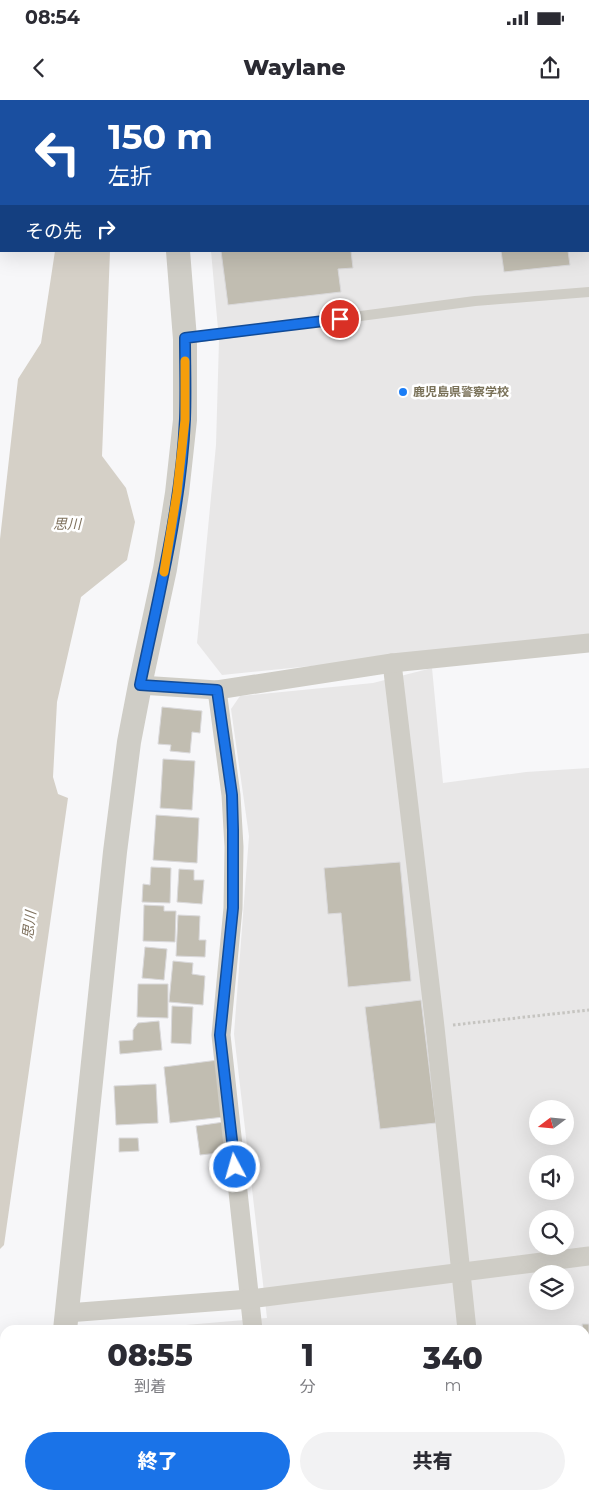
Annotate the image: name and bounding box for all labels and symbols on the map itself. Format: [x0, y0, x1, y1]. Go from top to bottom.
pin [319, 298, 361, 340]
place label: 鹿児島県警察学校 [413, 384, 509, 399]
marker: 鹿児島県警察学校 [397, 386, 409, 398]
water label: 思川 [53, 515, 83, 533]
water label: 思川 [18, 908, 40, 940]
north arrow [529, 1100, 574, 1145]
position arrow [208, 1140, 260, 1192]

